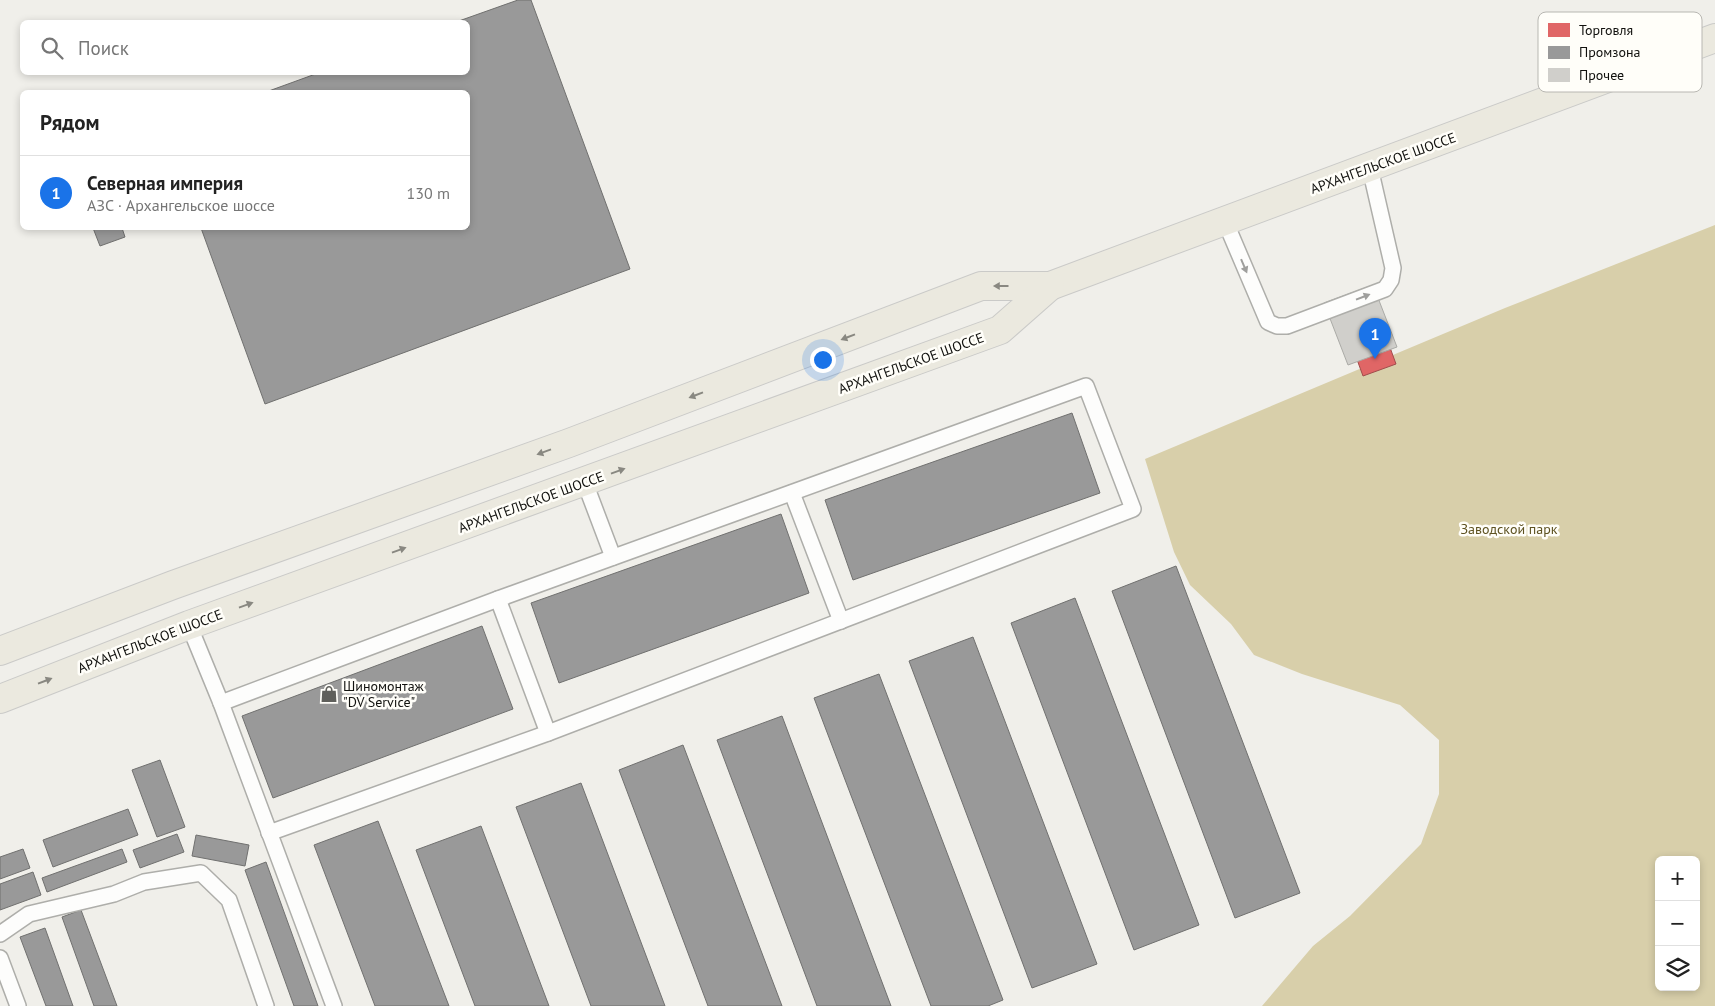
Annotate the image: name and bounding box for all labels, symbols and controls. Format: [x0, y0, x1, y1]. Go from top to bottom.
legend [1538, 12, 1702, 92]
search box [20, 20, 470, 75]
text: Торговля [1579, 21, 1633, 39]
icon: search [38, 34, 66, 62]
text: Поиск [78, 36, 129, 60]
text: Промзона [1579, 43, 1641, 61]
text: Прочее [1579, 66, 1624, 84]
text: Рядом [40, 109, 99, 136]
street label: АРХАНГЕЛЬСКОЕ ШОССЕ [1308, 128, 1458, 198]
text: Северная империя [87, 171, 243, 195]
text: 1 [51, 183, 61, 203]
text: 130 m [407, 183, 450, 203]
text: АЗС · Архангельское шоссе [87, 195, 275, 215]
one-way arrow [1241, 259, 1249, 273]
one-way arrow [993, 282, 1009, 290]
one-way arrow [1356, 293, 1371, 301]
pin: 1 [1359, 318, 1391, 359]
street label: АРХАНГЕЛЬСКОЕ ШОССЕ [836, 328, 986, 398]
one-way arrow [840, 334, 855, 341]
your location [810, 347, 836, 373]
one-way arrow [688, 392, 703, 399]
one-way arrow [536, 449, 551, 456]
street label: АРХАНГЕЛЬСКОЕ ШОССЕ [456, 467, 606, 537]
one-way arrow [611, 467, 626, 475]
park label: Заводской парк [1461, 520, 1558, 538]
one-way arrow [392, 546, 407, 553]
one-way arrow [239, 601, 254, 608]
street label: АРХАНГЕЛЬСКОЕ ШОССЕ [75, 605, 225, 677]
one-way arrow [38, 677, 53, 684]
place label: Шиномонтаж "DV Service" [343, 677, 425, 711]
shop icon: Шиномонтаж "DV Service" [319, 684, 339, 704]
map controls [1655, 856, 1700, 991]
button: + [1655, 856, 1700, 901]
button: − [1655, 901, 1700, 946]
button: layers [1655, 946, 1700, 991]

